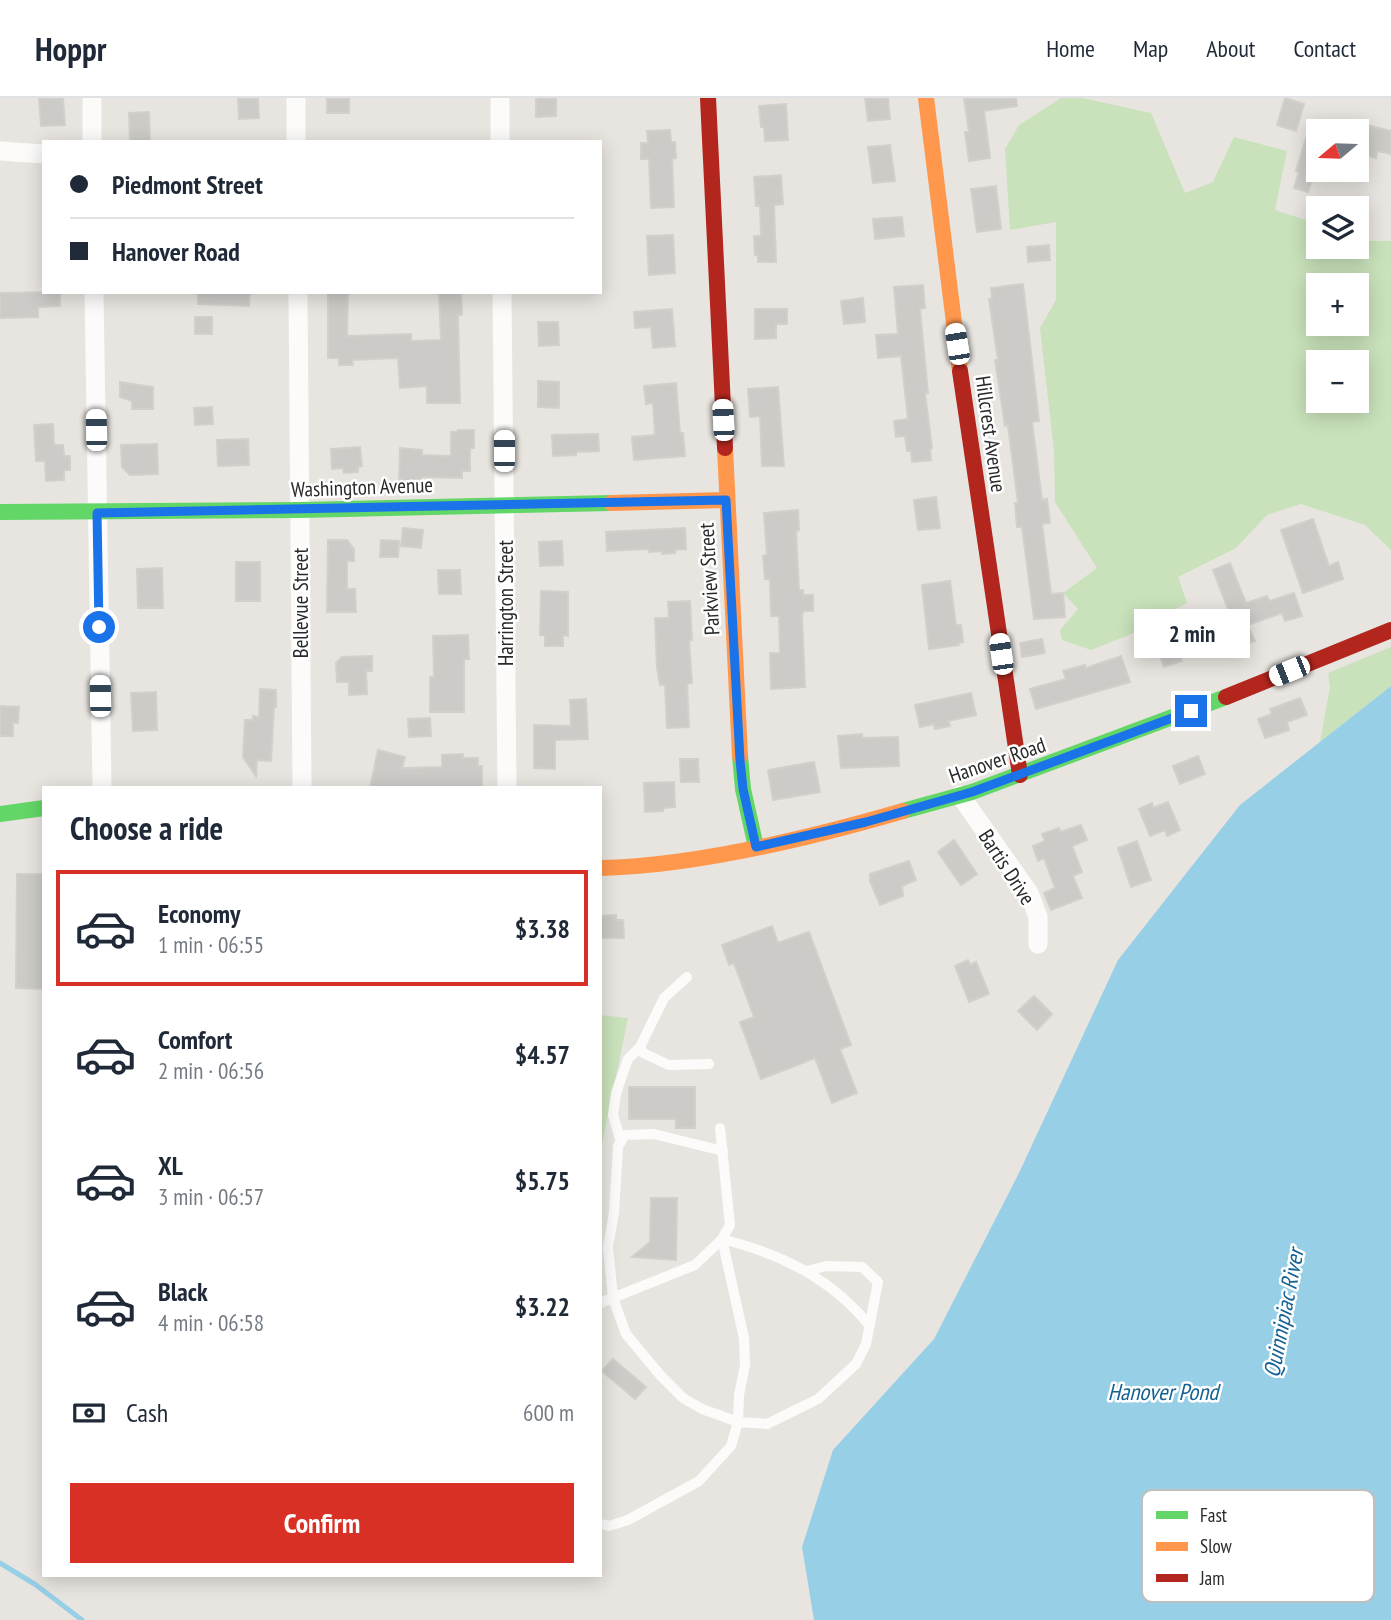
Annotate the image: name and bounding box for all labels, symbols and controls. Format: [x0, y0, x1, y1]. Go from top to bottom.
text: Hoppr [35, 27, 106, 70]
text: Home [1046, 33, 1095, 64]
text: Map [1133, 33, 1168, 64]
text: About [1206, 33, 1255, 64]
text: Contact [1293, 33, 1356, 64]
north arrow [1306, 119, 1368, 182]
map controls [1306, 119, 1369, 413]
text: Piedmont Street [112, 168, 263, 201]
button: layers [1306, 196, 1369, 259]
text: Hanover Road [112, 235, 240, 268]
button: + [1306, 273, 1369, 336]
car [944, 322, 971, 366]
button: − [1306, 350, 1369, 413]
street label: Hillcrest Avenue [969, 374, 1013, 494]
car [712, 398, 735, 442]
car [86, 409, 107, 451]
car [494, 430, 515, 472]
street label: Washington Avenue [291, 471, 433, 503]
street label: Parkview Street [693, 522, 725, 636]
street label: Harrington Street [492, 540, 519, 666]
street label: Bellevue Street [287, 548, 314, 658]
callout: 2 min [1133, 610, 1249, 658]
route start [83, 611, 115, 643]
text: 2 min [1169, 619, 1215, 648]
car [988, 632, 1015, 676]
car [1266, 653, 1313, 689]
car [90, 675, 111, 717]
route end [1175, 695, 1207, 727]
street label: Hanover Road [945, 731, 1049, 789]
text: Choose a ride [70, 807, 223, 849]
street label: Bartis Drive [973, 824, 1041, 910]
icon: car [74, 897, 137, 960]
text: Economy [158, 897, 240, 930]
text: $3.38 [515, 912, 570, 945]
text: 1 min · 06:55 [158, 930, 264, 959]
icon: car [74, 1023, 137, 1086]
text: Comfort [158, 1023, 232, 1056]
text: $4.57 [515, 1038, 570, 1071]
text: 2 min · 06:56 [158, 1056, 264, 1085]
icon: car [74, 1149, 137, 1212]
text: XL [158, 1149, 183, 1182]
text: $5.75 [515, 1164, 570, 1197]
text: 3 min · 06:57 [158, 1182, 264, 1211]
water label: Quinnipiac River [1256, 1243, 1310, 1380]
icon: car [74, 1275, 137, 1338]
text: Black [158, 1275, 208, 1308]
text: $3.22 [515, 1290, 570, 1323]
text: 4 min · 06:58 [158, 1308, 264, 1337]
water label: Hanover Pond [1108, 1377, 1221, 1406]
icon: cash [70, 1394, 108, 1432]
text: Cash [126, 1396, 168, 1429]
text: 600 m [523, 1398, 574, 1427]
button: Confirm [70, 1483, 574, 1563]
legend [1142, 1490, 1374, 1602]
text: Fast [1200, 1503, 1228, 1527]
text: Slow [1200, 1534, 1233, 1558]
text: Jam [1199, 1566, 1225, 1590]

